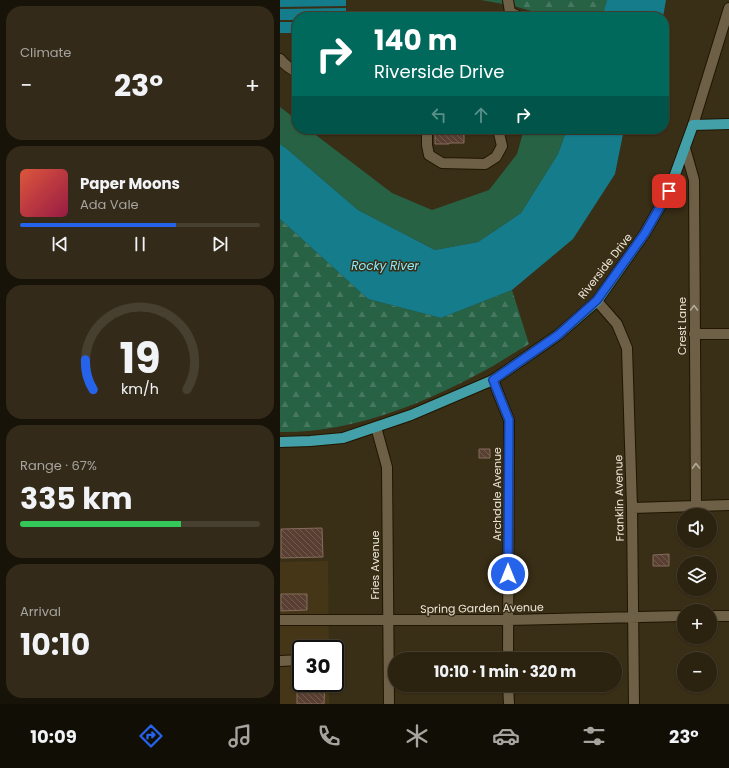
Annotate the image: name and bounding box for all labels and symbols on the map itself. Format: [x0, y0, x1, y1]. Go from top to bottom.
pin [652, 174, 686, 208]
street label: Riverside Drive [574, 230, 636, 302]
water label: Rocky River [351, 257, 419, 274]
street label: Crest Lane [674, 297, 690, 355]
one-way arrow [690, 305, 698, 311]
street label: Archdale Avenue [489, 447, 505, 541]
street label: Franklin Avenue [610, 454, 628, 541]
one-way arrow [692, 463, 700, 469]
street label: Fries Avenue [367, 530, 383, 600]
position arrow [487, 553, 529, 595]
street label: Spring Garden Avenue [420, 599, 544, 617]
speed limit sign: 30 [292, 640, 344, 692]

